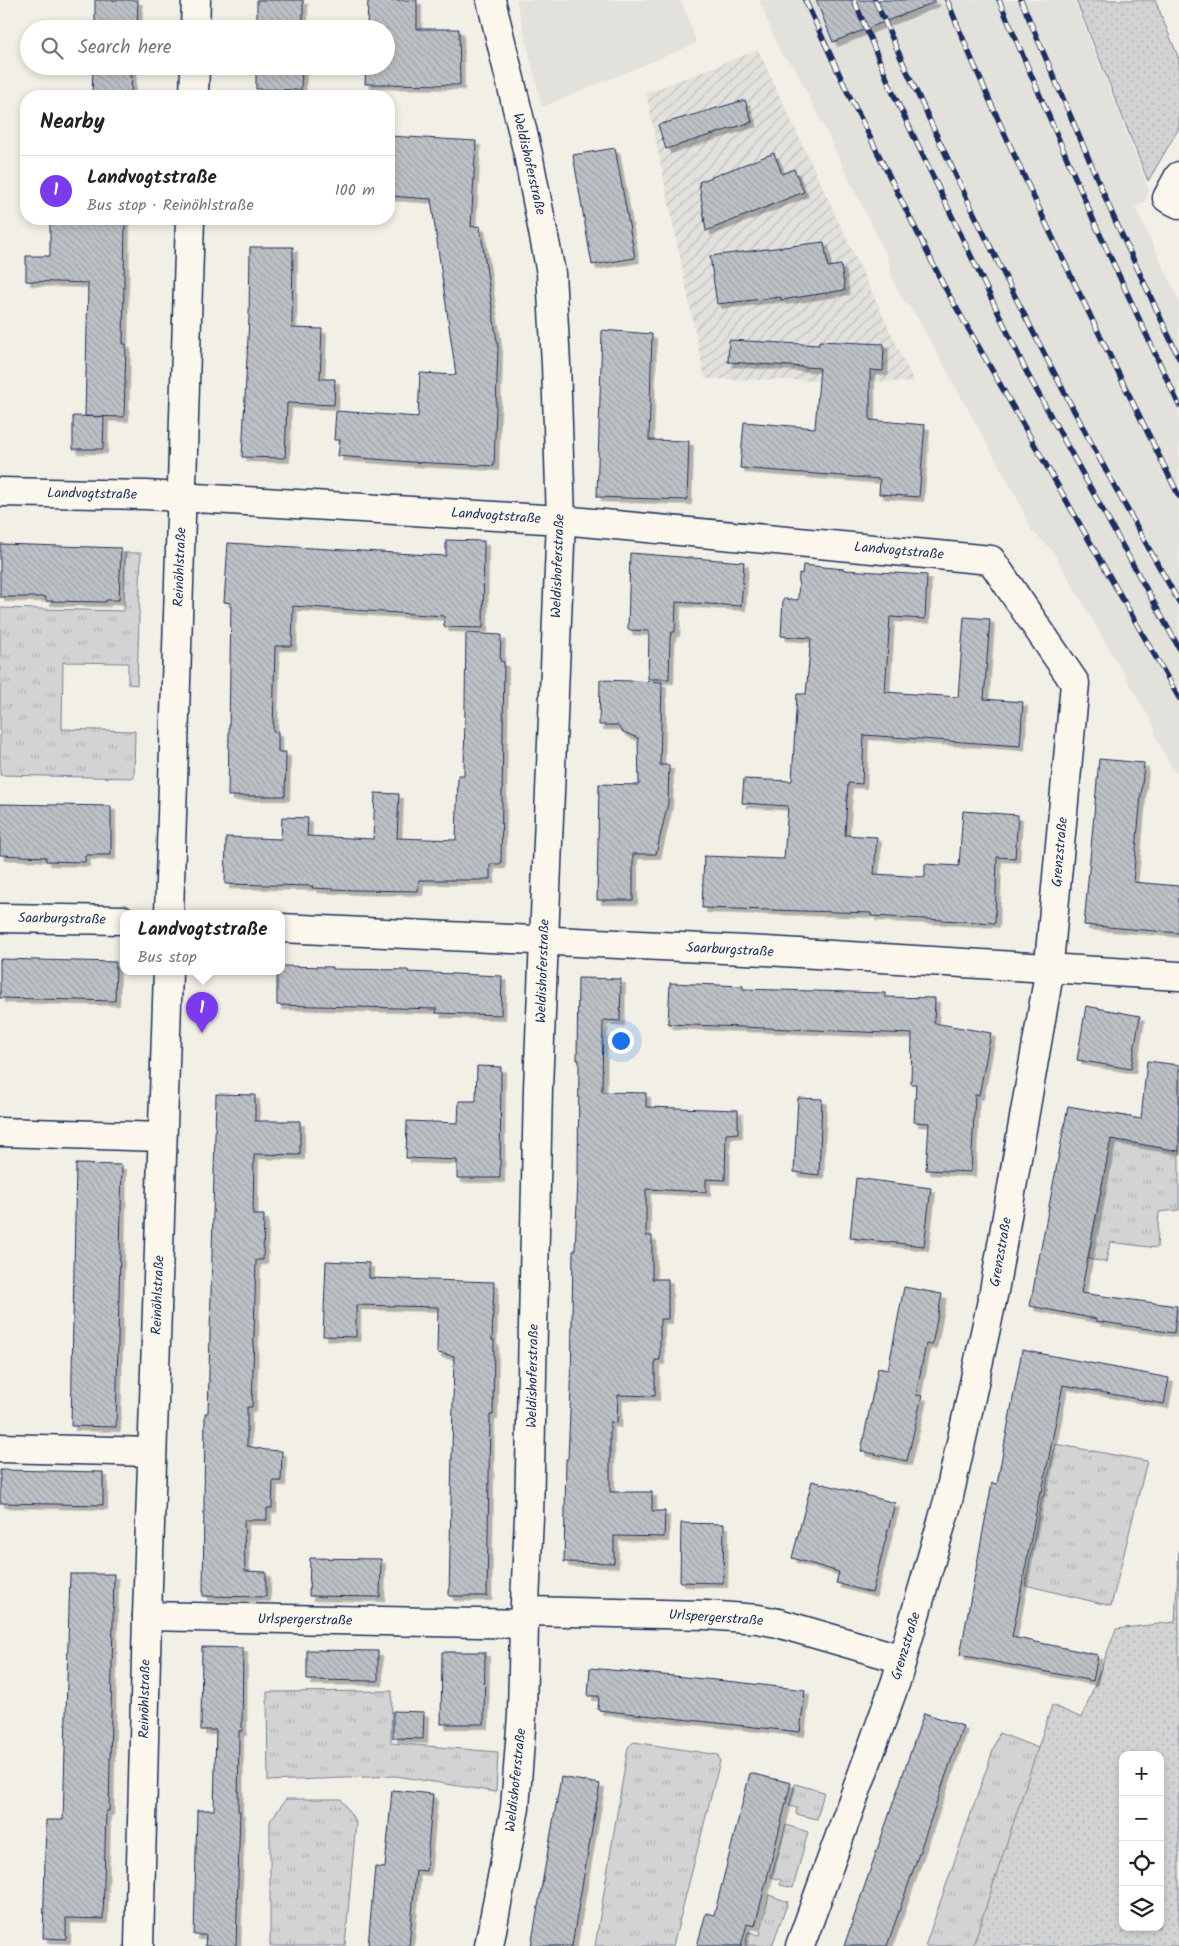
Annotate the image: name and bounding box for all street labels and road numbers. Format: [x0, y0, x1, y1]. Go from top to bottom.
street label: Weldishoferstraße [507, 111, 552, 218]
street label: Landvogtstraße [47, 482, 138, 506]
street label: Landvogtstraße [450, 502, 542, 530]
street label: Weldishoferstraße [545, 513, 571, 618]
street label: Reinöhlstraße [168, 526, 192, 607]
street label: Landvogtstraße [853, 536, 946, 566]
street label: Grenzstraße [1046, 815, 1074, 888]
street label: Saarburgstraße [18, 907, 107, 931]
street label: Weldishoferstraße [530, 918, 556, 1023]
street label: Saarburgstraße [686, 937, 775, 963]
street label: Grenzstraße [984, 1215, 1018, 1288]
street label: Reinöhlstraße [146, 1254, 170, 1335]
street label: Weldishoferstraße [521, 1323, 545, 1428]
street label: Urlspergerstraße [668, 1604, 765, 1632]
street label: Urlspergerstraße [257, 1608, 353, 1632]
street label: Grenzstraße [885, 1609, 927, 1683]
street label: Reinöhlstraße [133, 1658, 157, 1739]
street label: Weldishoferstraße [500, 1726, 532, 1833]

